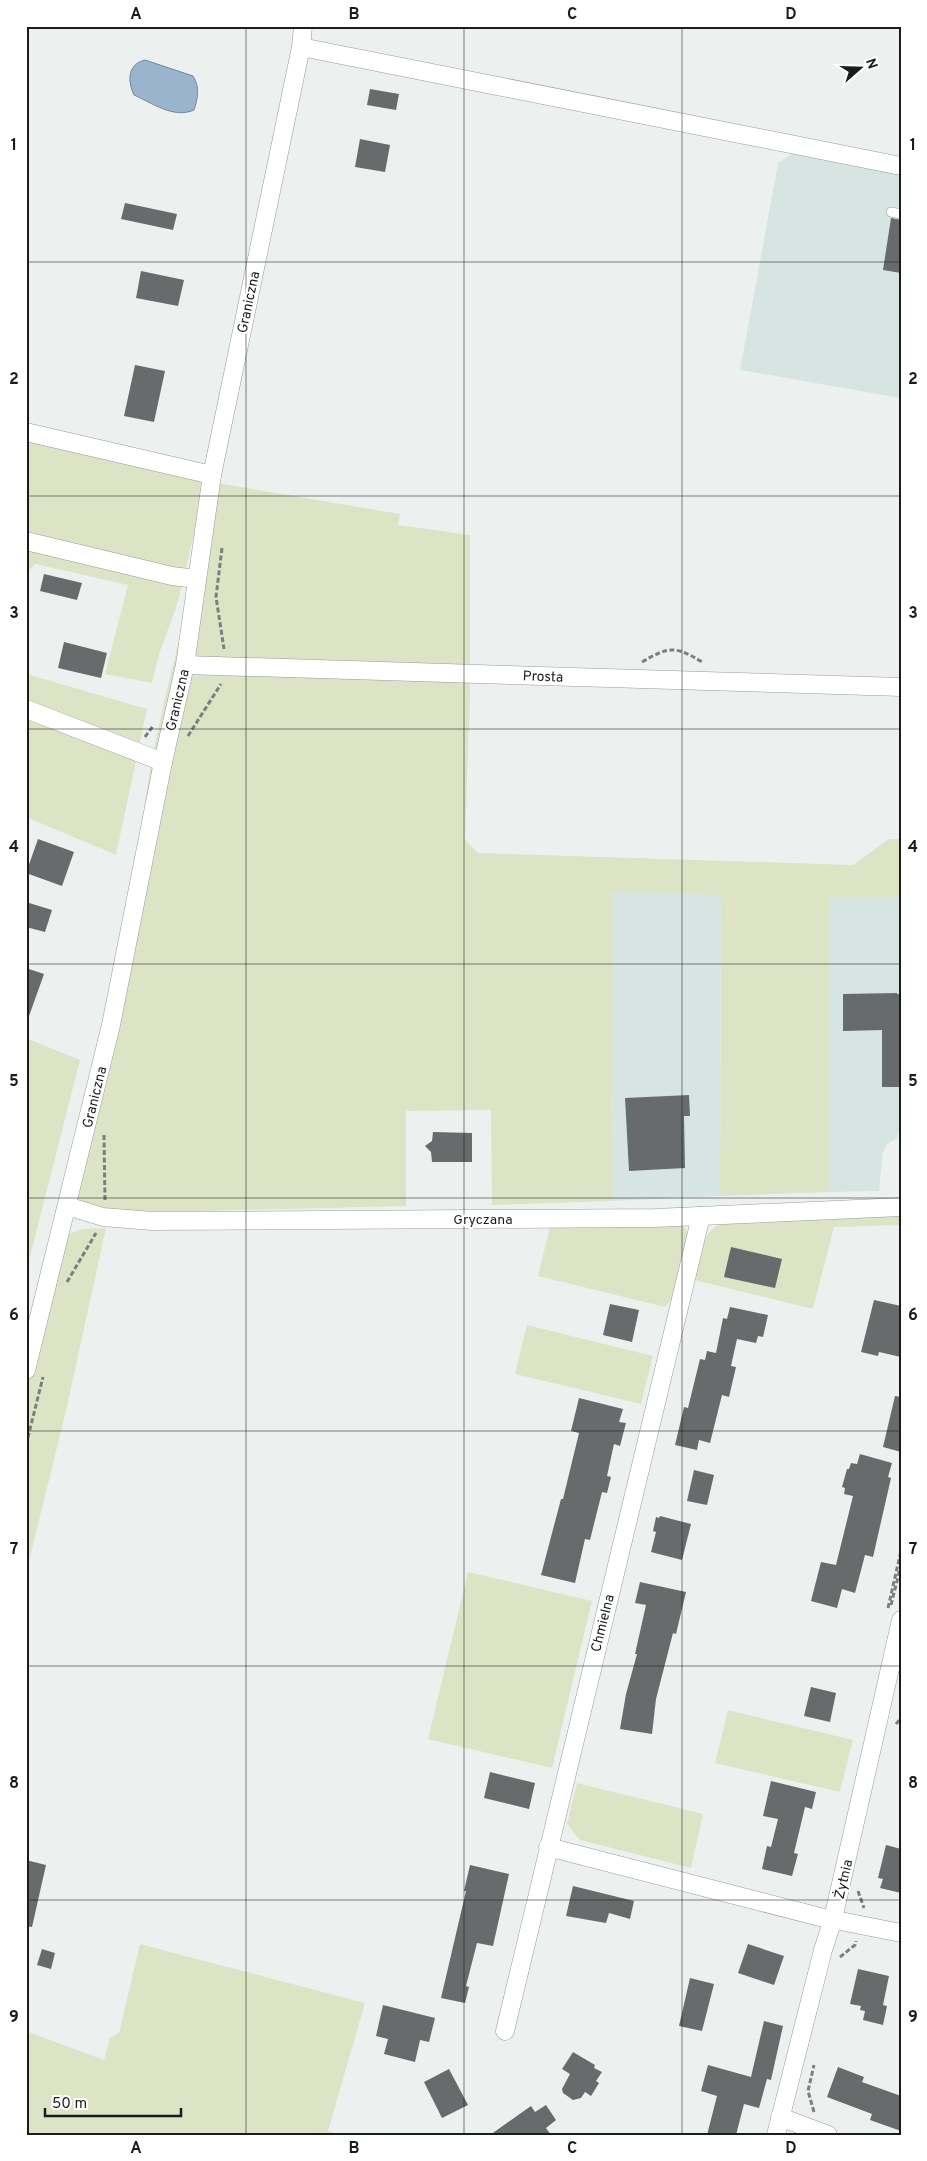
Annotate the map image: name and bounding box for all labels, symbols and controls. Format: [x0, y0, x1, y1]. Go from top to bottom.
text: A [130, 5, 142, 25]
text: B [348, 5, 360, 25]
text: C [567, 5, 577, 25]
text: D [785, 5, 797, 25]
north arrow [834, 42, 884, 92]
text: N [861, 56, 881, 72]
text: 1 [11, 136, 17, 156]
text: 1 [910, 136, 916, 156]
street label: Graniczna [235, 270, 264, 335]
text: 2 [9, 370, 19, 390]
text: 2 [908, 370, 918, 390]
text: 3 [9, 604, 19, 624]
text: 3 [908, 604, 918, 624]
street label: Graniczna [163, 668, 194, 733]
street label: Prosta [522, 668, 563, 687]
text: 4 [9, 838, 19, 858]
text: 4 [908, 838, 918, 858]
street label: Graniczna [80, 1065, 111, 1130]
text: 5 [9, 1072, 19, 1092]
text: 5 [908, 1072, 918, 1092]
street label: Gryczana [453, 1212, 513, 1229]
text: 6 [9, 1306, 19, 1326]
text: 6 [908, 1306, 918, 1326]
text: 7 [10, 1540, 18, 1560]
text: 7 [909, 1540, 917, 1560]
street label: Chmielna [588, 1593, 619, 1654]
text: 8 [9, 1774, 19, 1794]
text: 8 [908, 1774, 918, 1794]
street label: Żytnia [831, 1858, 857, 1901]
text: 9 [9, 2008, 19, 2028]
text: 9 [908, 2008, 918, 2028]
scale bar [45, 2086, 181, 2118]
text: 50 m [52, 2095, 87, 2114]
text: A [130, 2139, 142, 2159]
text: B [348, 2139, 360, 2159]
text: C [567, 2139, 577, 2159]
text: D [785, 2139, 797, 2159]

